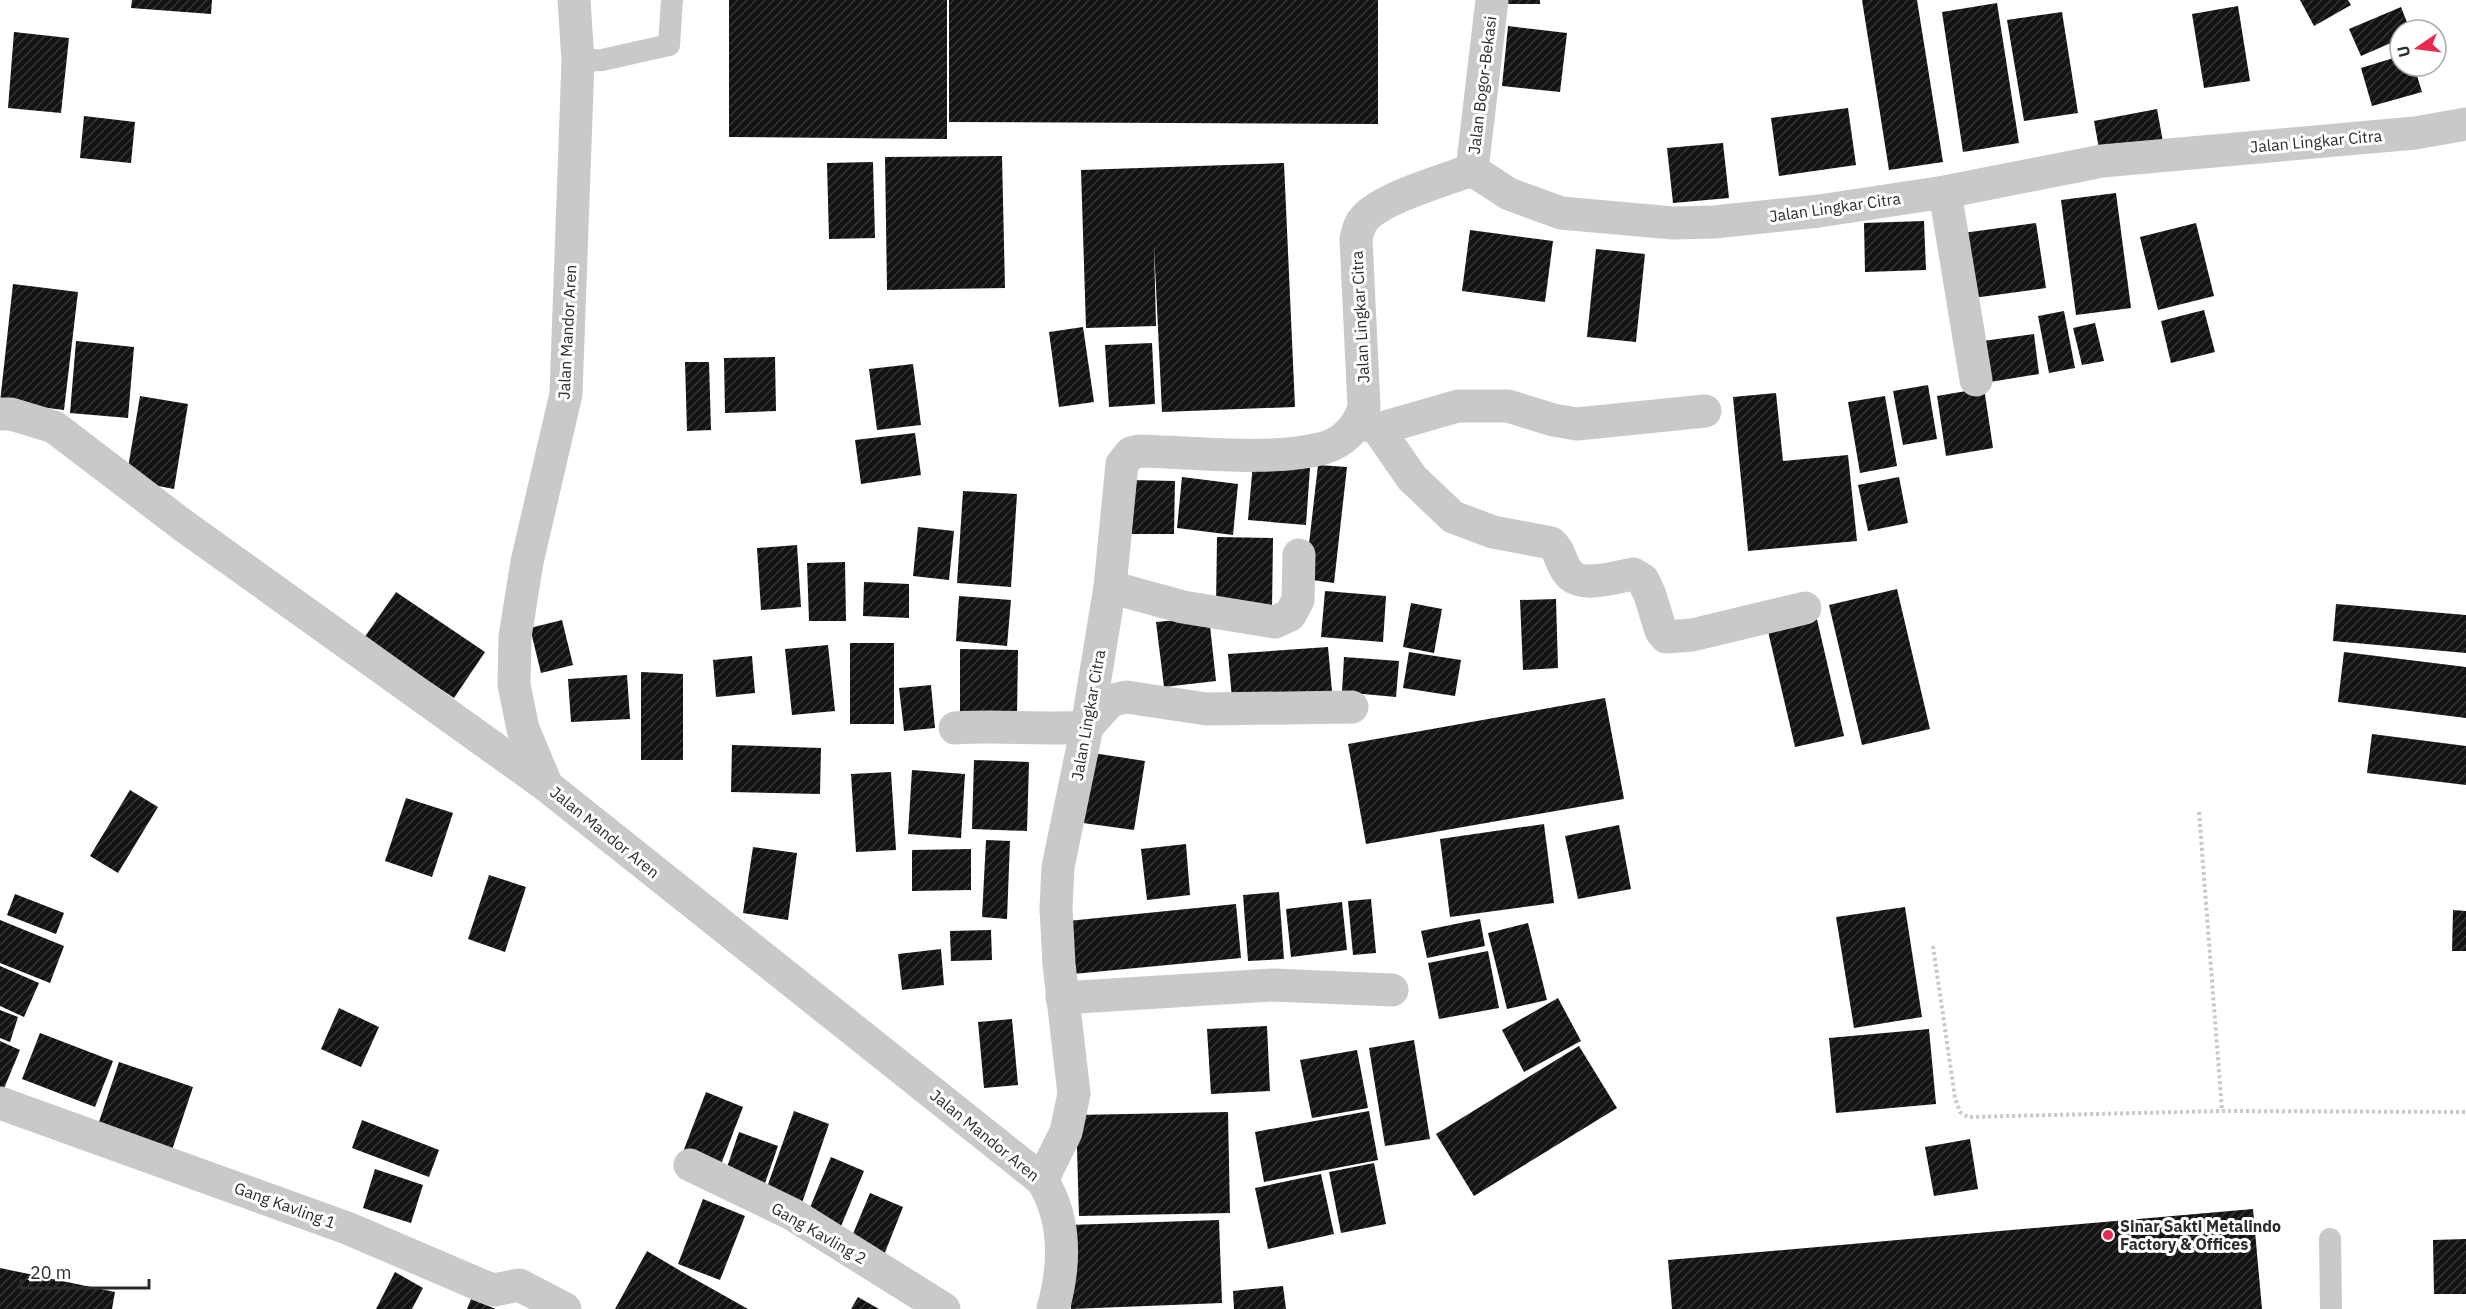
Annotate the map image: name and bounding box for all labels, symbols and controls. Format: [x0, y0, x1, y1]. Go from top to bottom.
street label: Jalan Bogor-Bekasi [1464, 15, 1500, 155]
north arrow [2388, 18, 2448, 78]
text: U [2392, 44, 2414, 59]
street label: Jalan Lingkar Citra [2249, 125, 2383, 157]
street label: Jalan Lingkar Citra [1768, 188, 1902, 226]
street label: Jalan Lingkar Citra [1347, 250, 1373, 384]
street label: Jalan Mandor Aren [553, 264, 581, 400]
street label: Jalan Lingkar Citra [1067, 648, 1109, 782]
street label: Jalan Mandor Aren [546, 782, 664, 882]
street label: Jalan Mandor Aren [926, 1085, 1044, 1185]
street label: Gang Kavling 1 [232, 1177, 338, 1233]
street label: Gang Kavling 2 [768, 1198, 870, 1268]
place label: Sinar Sakti Metalindo Factory & Offices [2120, 1216, 2281, 1254]
marker: Sinar Sakti Metalindo Factory & Offices [2101, 1228, 2115, 1242]
scale bar [21, 1252, 148, 1290]
text: 20 m [30, 1261, 72, 1284]

